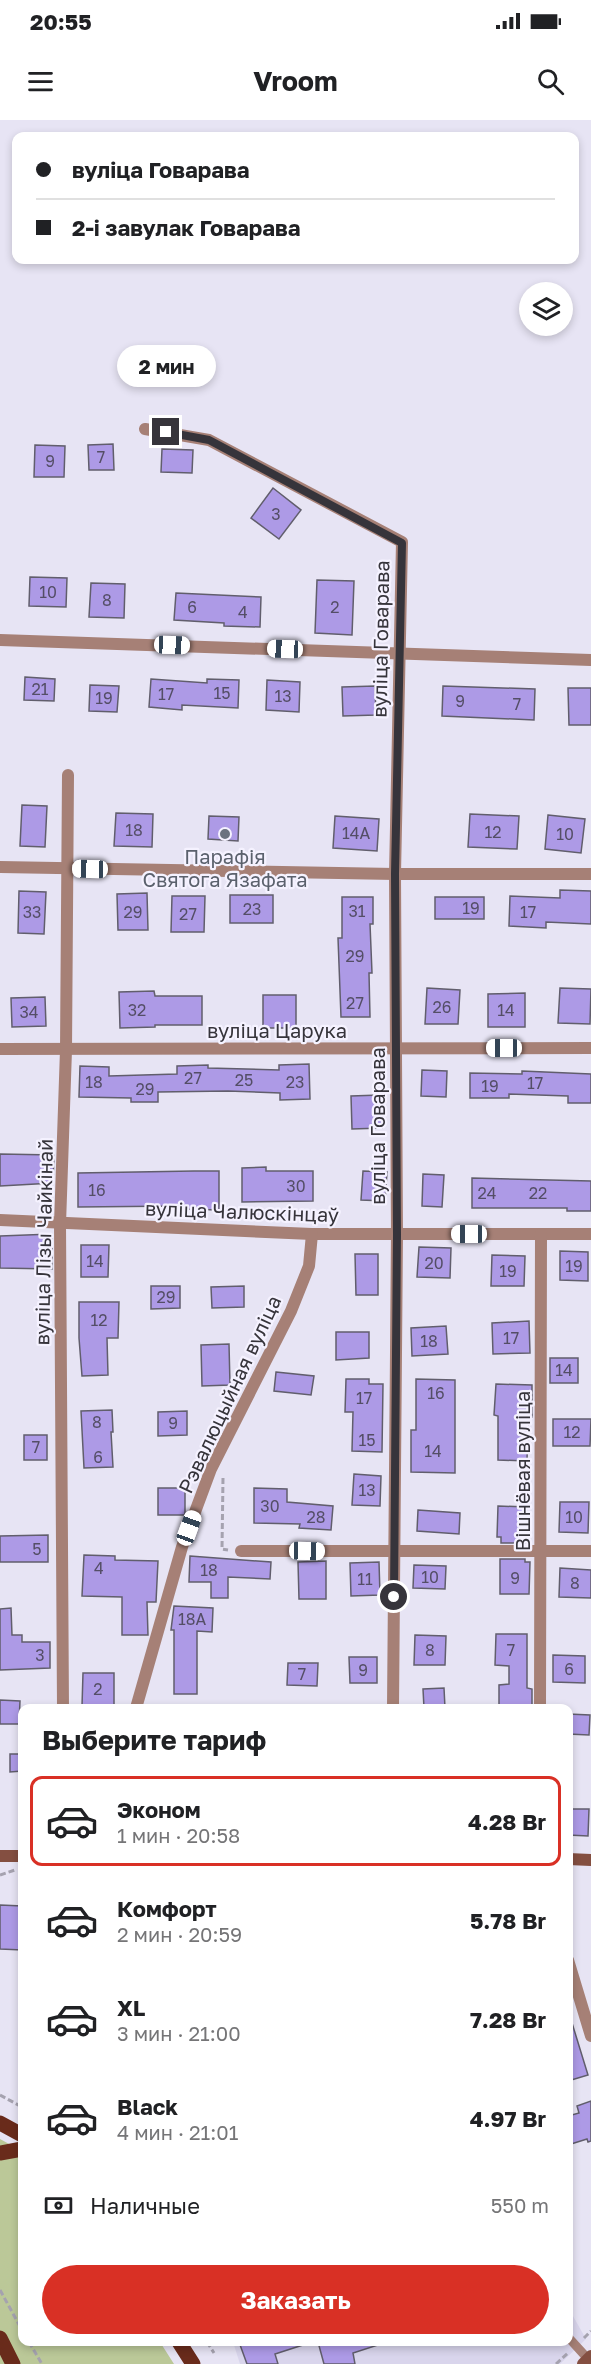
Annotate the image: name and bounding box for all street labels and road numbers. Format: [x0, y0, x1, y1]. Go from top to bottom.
street label: вуліца Говарава [367, 560, 393, 718]
street label: вуліца Царука [207, 1018, 347, 1042]
street label: вуліца Говарава [365, 1047, 389, 1205]
street label: вуліца Лізы Чайкінай [29, 1138, 57, 1346]
street label: вуліца Чалюскінцаў [145, 1196, 339, 1226]
street label: Рэвалюцыйная вуліца [173, 1291, 285, 1497]
street label: Вішнёвая вуліца [510, 1391, 534, 1551]

